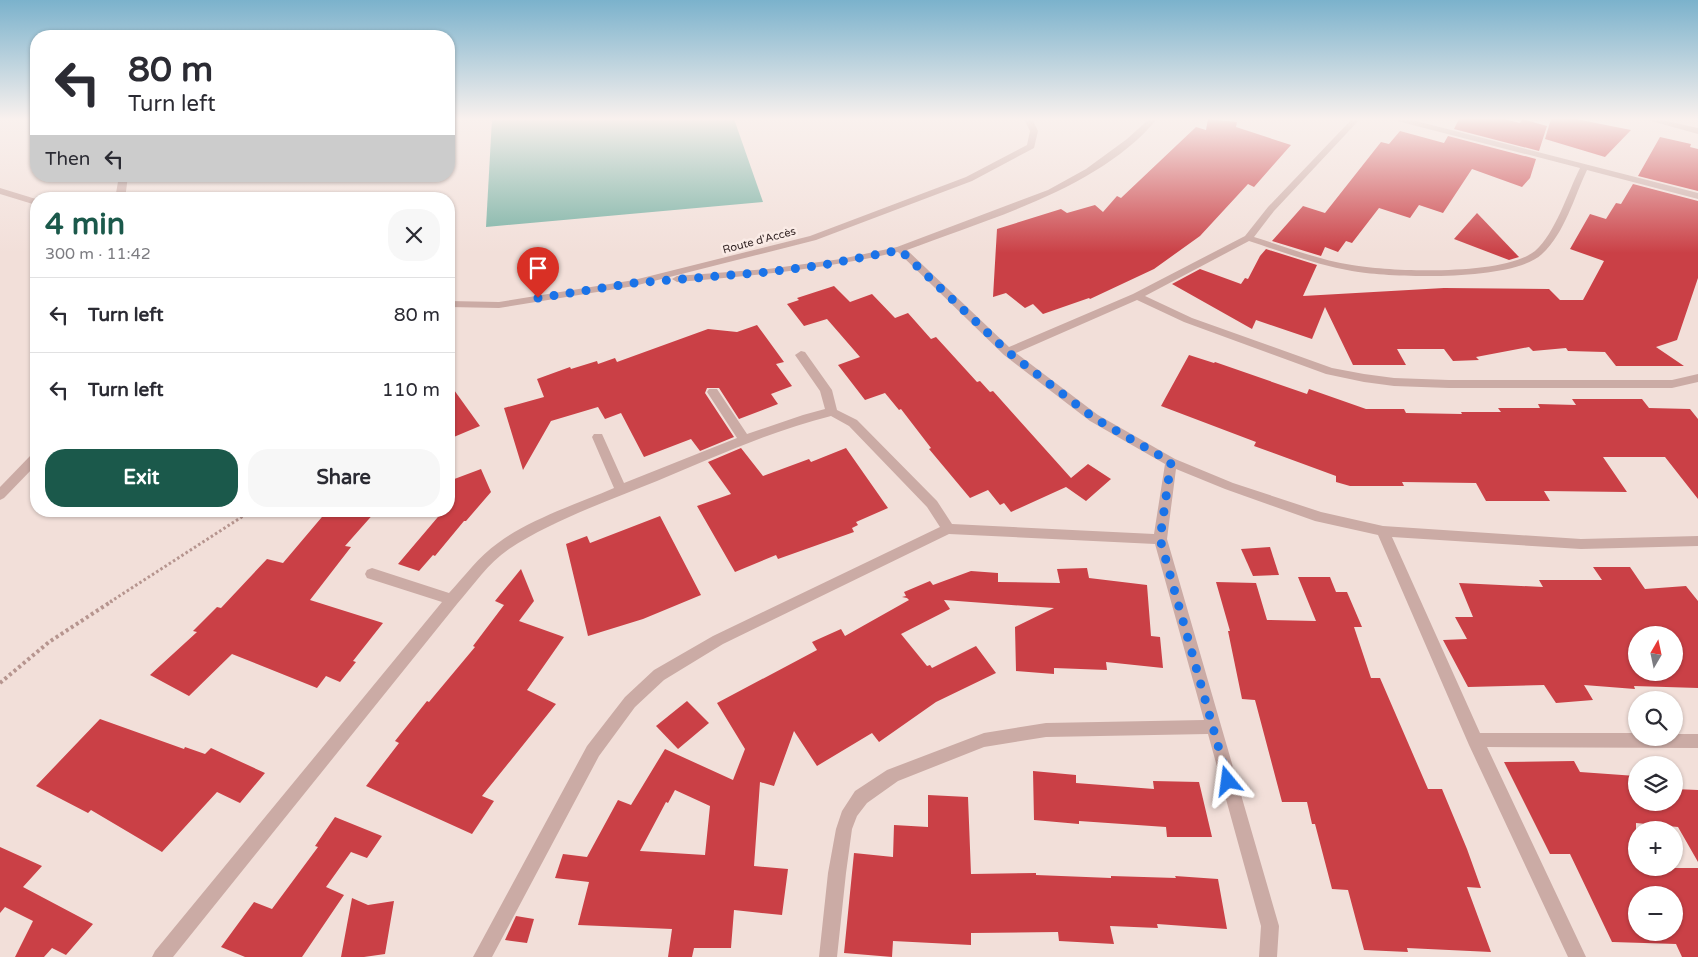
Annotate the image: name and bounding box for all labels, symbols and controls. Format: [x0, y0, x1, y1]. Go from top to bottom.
text: 80 m [128, 49, 213, 91]
icon: left [45, 50, 110, 115]
text: Turn left [128, 91, 216, 117]
icon: left [100, 145, 128, 173]
text: Then [45, 148, 90, 170]
text: 4 min [45, 206, 125, 243]
button: close [388, 209, 440, 261]
street label: Route d'Accès [721, 224, 797, 256]
text: 300 m · 11:42 [45, 244, 151, 264]
pin [517, 247, 559, 298]
icon: arrive [524, 254, 552, 282]
icon: left [45, 301, 73, 329]
text: Turn left [88, 304, 164, 326]
text: 80 m [394, 304, 440, 326]
icon: left [45, 376, 73, 404]
text: Turn left [88, 379, 164, 401]
text: 110 m [382, 379, 440, 401]
button: Exit [45, 449, 238, 507]
button: Share [248, 449, 440, 507]
north arrow [1628, 626, 1682, 681]
map controls [1628, 626, 1683, 941]
button: search [1628, 691, 1683, 746]
position arrow [1201, 754, 1253, 806]
button: layers [1628, 756, 1683, 811]
button: + [1628, 821, 1683, 876]
button: − [1628, 886, 1683, 941]

